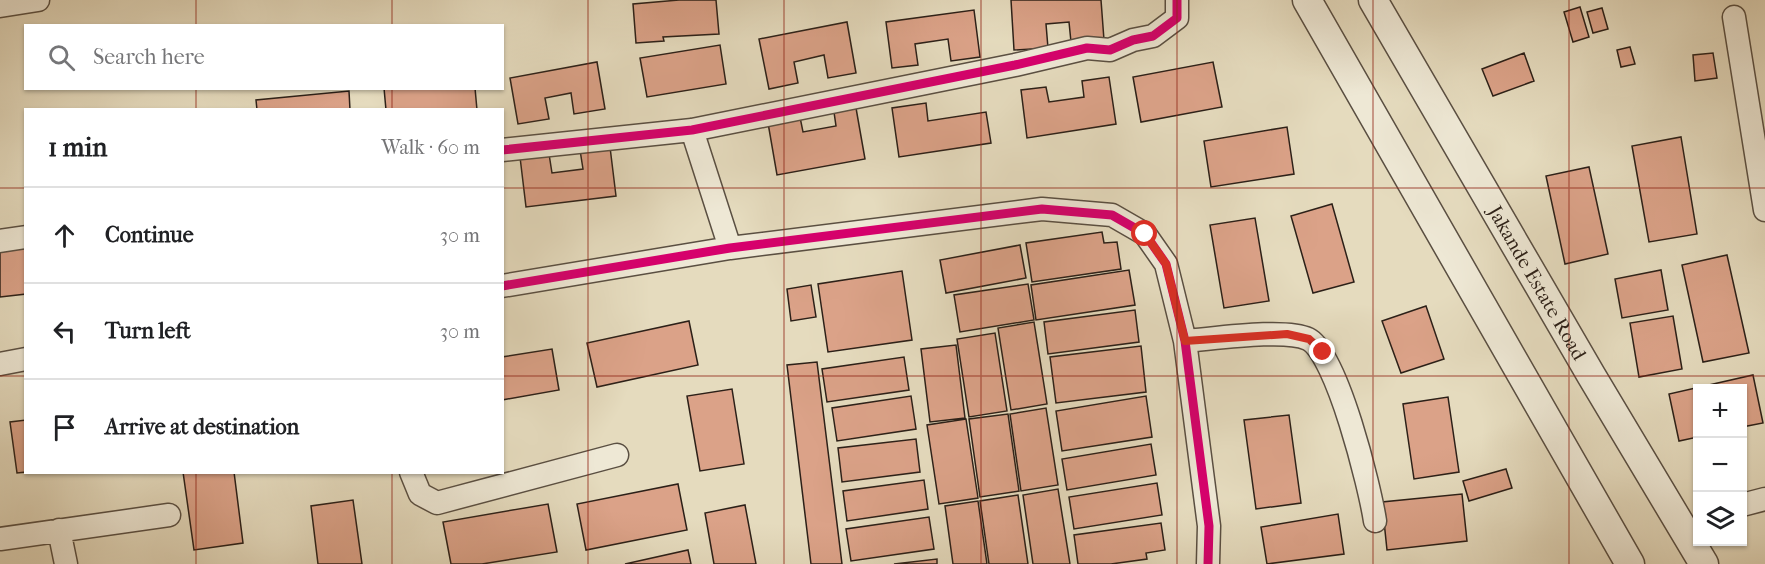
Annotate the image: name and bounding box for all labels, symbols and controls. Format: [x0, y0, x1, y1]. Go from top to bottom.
search box [24, 24, 504, 90]
icon: search [45, 41, 78, 74]
text: Search here [93, 44, 205, 70]
text: 1 min [48, 132, 107, 163]
text: Walk · 60 m [381, 136, 480, 159]
street label: Jakande Estate Road [1483, 200, 1592, 365]
icon: ahead [48, 219, 81, 252]
route start [1131, 220, 1157, 246]
text: Continue [105, 222, 194, 248]
text: 30 m [440, 224, 480, 247]
icon: left [48, 315, 81, 348]
text: Turn left [105, 318, 191, 344]
text: 30 m [440, 320, 480, 343]
route end [1309, 338, 1335, 364]
map controls [1693, 384, 1747, 546]
button: + [1693, 384, 1747, 438]
icon: arrive [48, 411, 81, 444]
text: Arrive at destination [105, 414, 299, 440]
button: − [1693, 438, 1747, 492]
button: layers [1693, 492, 1747, 546]

